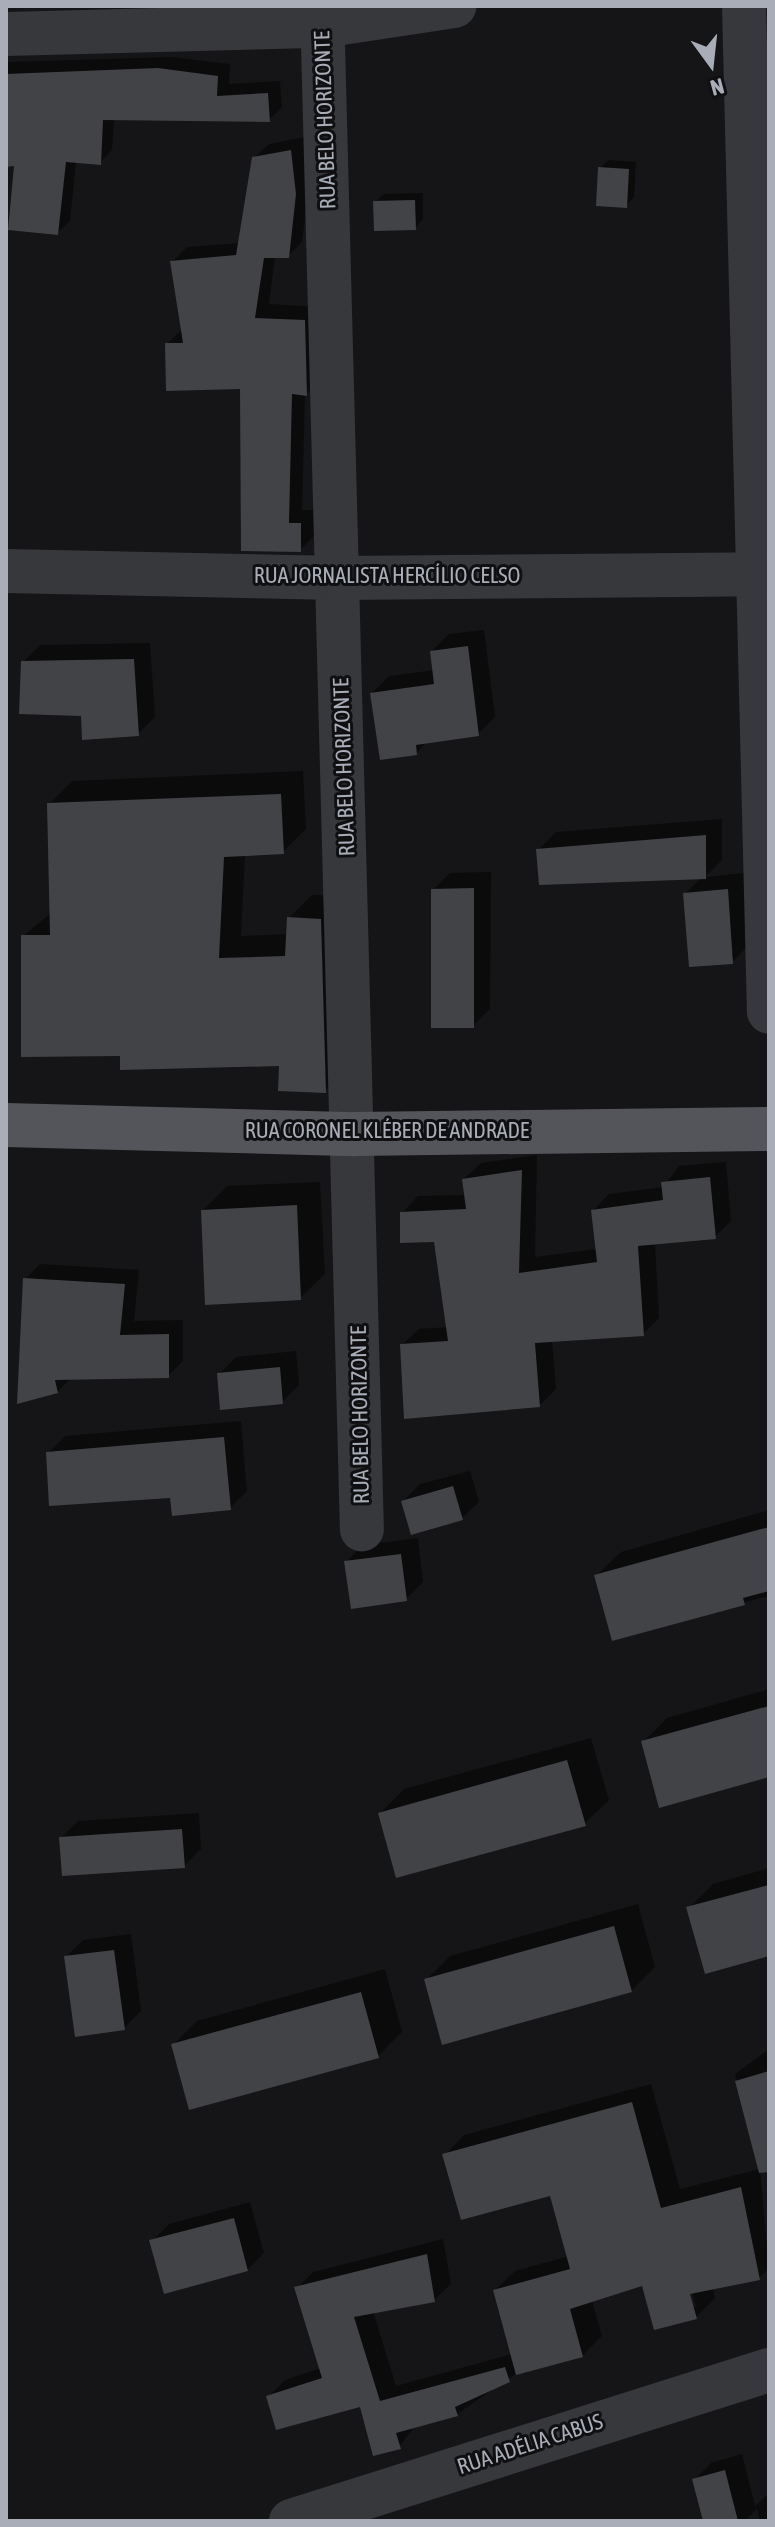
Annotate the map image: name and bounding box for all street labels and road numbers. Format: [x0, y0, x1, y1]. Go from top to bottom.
street label: RUA BELO HORIZONTE [309, 30, 341, 210]
street label: RUA JORNALISTA HERCÍLIO CELSO [254, 563, 520, 589]
street label: RUA BELO HORIZONTE [328, 677, 360, 857]
street label: RUA CORONEL KLÉBER DE ANDRADE [245, 1118, 529, 1144]
street label: RUA BELO HORIZONTE [345, 1326, 375, 1504]
street label: RUA ADÉLIA CABUS [454, 2408, 606, 2480]

